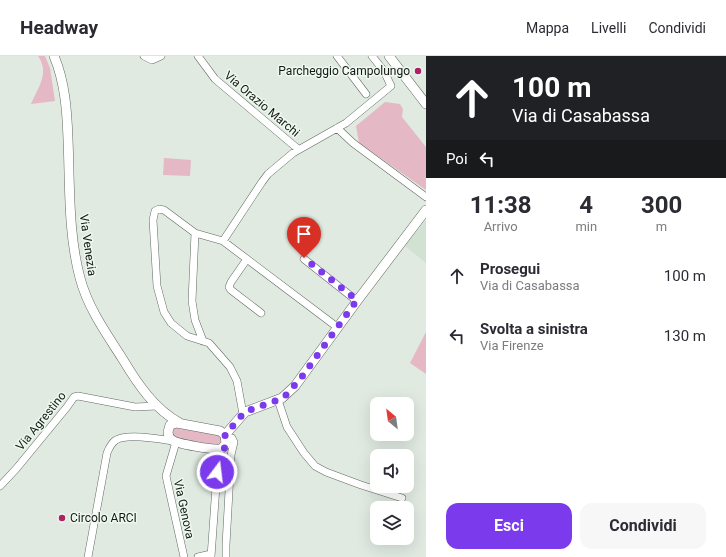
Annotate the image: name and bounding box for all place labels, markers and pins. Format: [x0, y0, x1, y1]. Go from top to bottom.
place label: Parcheggio Campolungo [278, 64, 410, 78]
marker: Parcheggio Campolungo [413, 66, 423, 76]
pin [287, 217, 321, 258]
place label: Circolo ARCI [70, 511, 137, 525]
marker: Circolo ARCI [57, 513, 67, 523]

